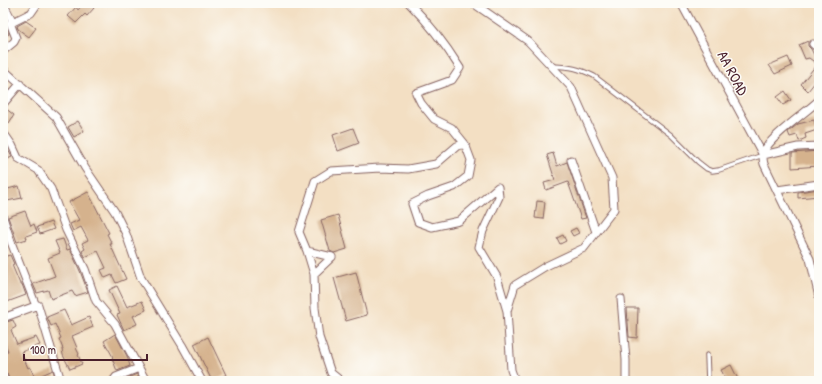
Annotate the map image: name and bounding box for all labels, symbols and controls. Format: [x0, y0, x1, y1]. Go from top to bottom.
street label: AA ROAD [713, 47, 754, 100]
scale bar [24, 336, 147, 362]
text: 100 m [30, 341, 56, 358]

